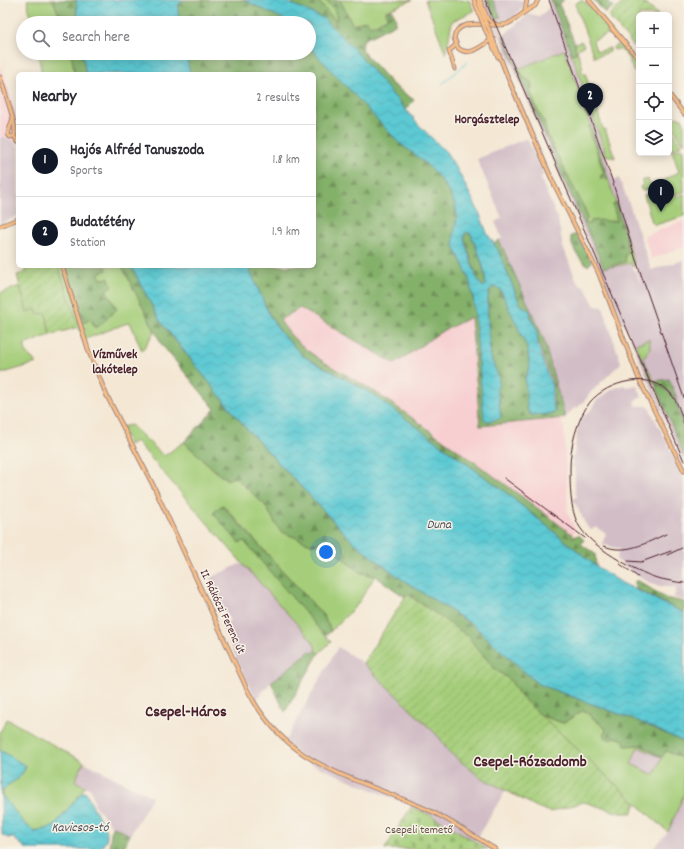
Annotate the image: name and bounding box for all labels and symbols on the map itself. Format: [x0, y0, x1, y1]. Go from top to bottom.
pin: 2 [577, 83, 603, 116]
district label: Horgásztelep [454, 111, 520, 130]
pin: 1 [648, 179, 674, 212]
district label: Vízművek lakótelep [92, 346, 138, 380]
water label: Duna [427, 516, 452, 535]
your location [316, 542, 336, 562]
street label: II. Rákóczi Ferenc út [195, 567, 249, 658]
district label: Csepel-Háros [145, 701, 227, 724]
district label: Csepel-Rózsadomb [473, 751, 587, 774]
water label: Kavicsos-tó [52, 819, 111, 838]
park label: Csepeli temető [385, 822, 454, 839]

